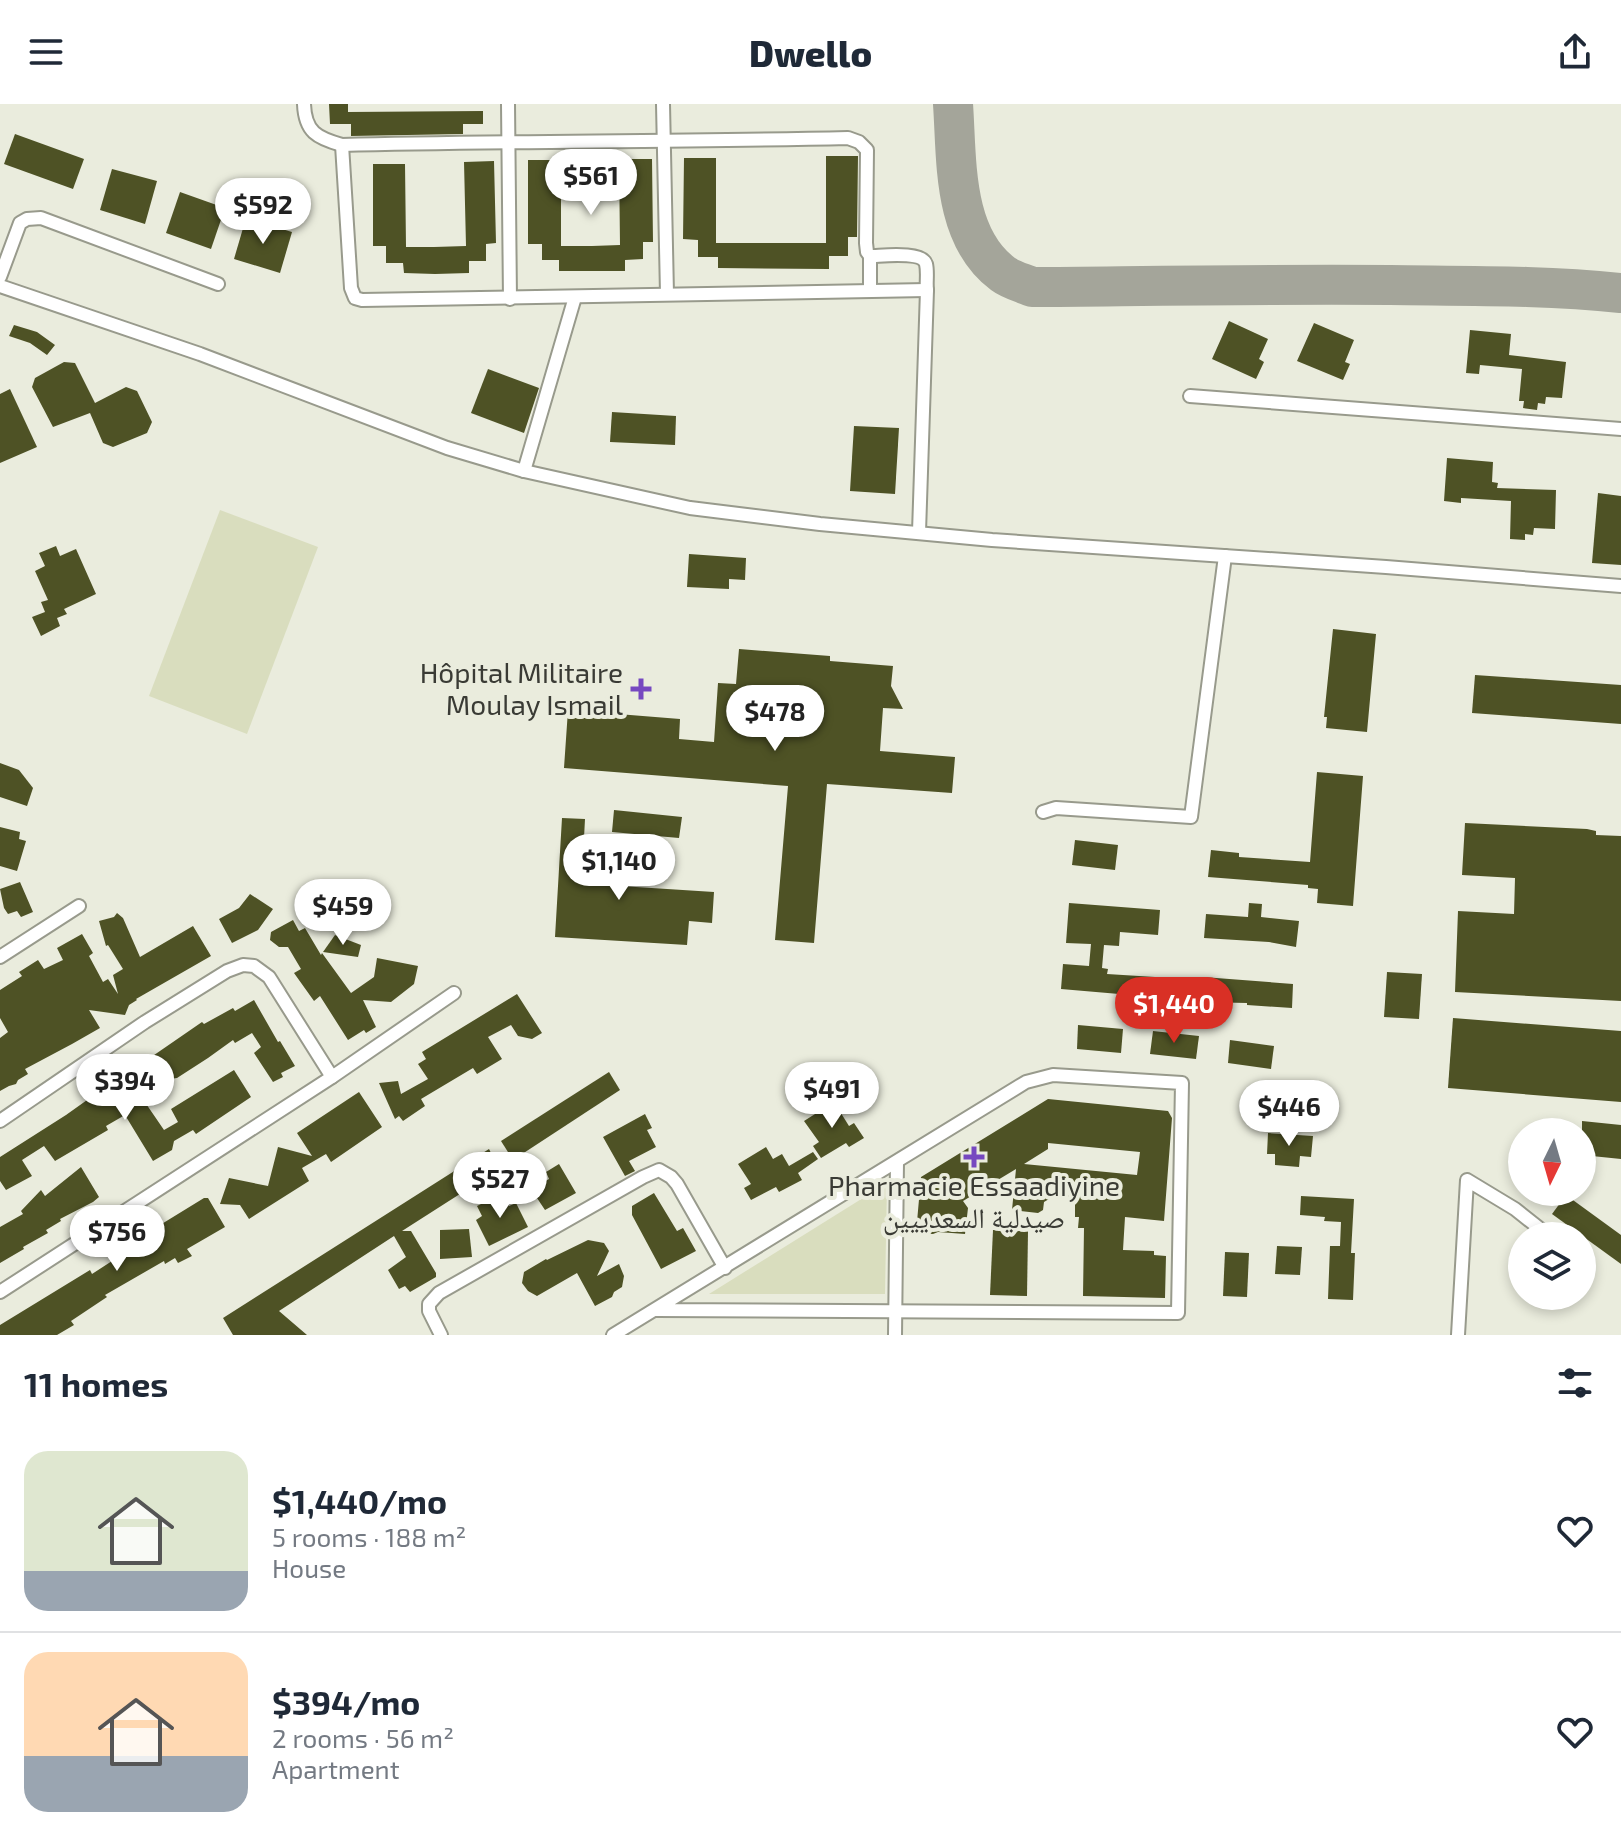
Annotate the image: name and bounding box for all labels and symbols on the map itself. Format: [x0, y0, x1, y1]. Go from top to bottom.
pin: $561 [544, 149, 638, 217]
pin: $592 [216, 178, 310, 246]
place label: Hôpital Militaire Moulay Ismail [420, 655, 624, 721]
marker: Hôpital Militaire Moulay Ismail [630, 678, 652, 700]
pin: $478 [728, 685, 822, 753]
pin: $1,140 [554, 834, 684, 902]
pin: $459 [296, 879, 390, 947]
pin: $1,440 [1109, 977, 1239, 1045]
pin: $394 [78, 1054, 172, 1122]
pin: $491 [785, 1062, 879, 1130]
pin: $446 [1242, 1080, 1336, 1148]
north arrow [1508, 1118, 1596, 1206]
marker: Pharmacie Essaadiyine صيدلية السعدييين [965, 1148, 983, 1166]
pin: $527 [453, 1152, 547, 1220]
place label: Pharmacie Essaadiyine صيدلية السعدييين [828, 1168, 1120, 1236]
pin: $756 [70, 1205, 164, 1273]

